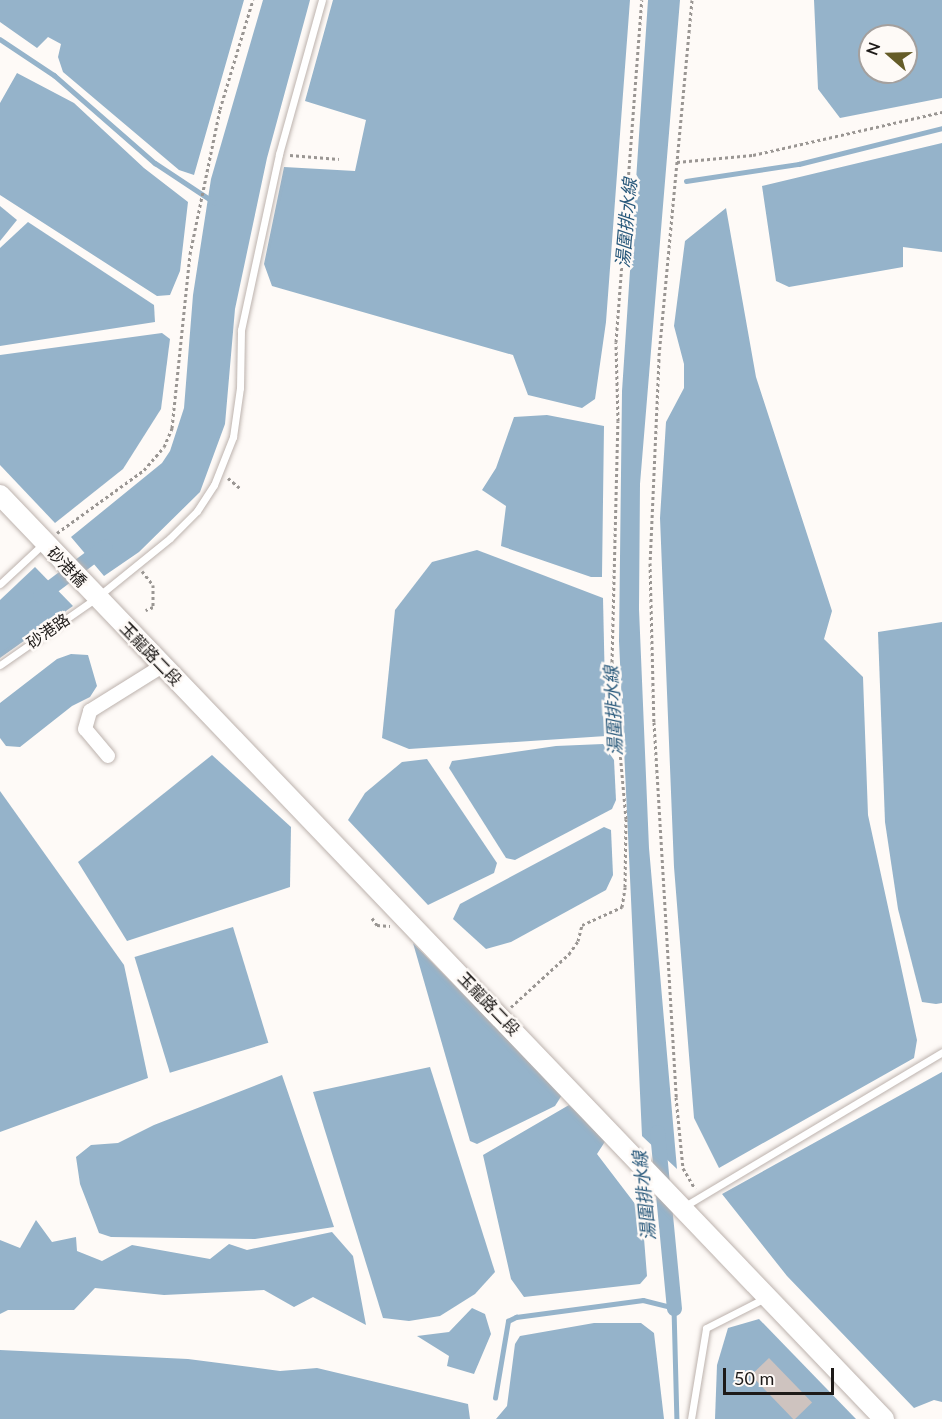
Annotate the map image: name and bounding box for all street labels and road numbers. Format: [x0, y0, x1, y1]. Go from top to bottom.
street label: 砂港橋 [43, 543, 91, 591]
street label: 砂港路 [23, 609, 73, 653]
street label: 玉龍路二段 [116, 619, 186, 689]
street label: 玉龍路二段 [454, 969, 524, 1039]

